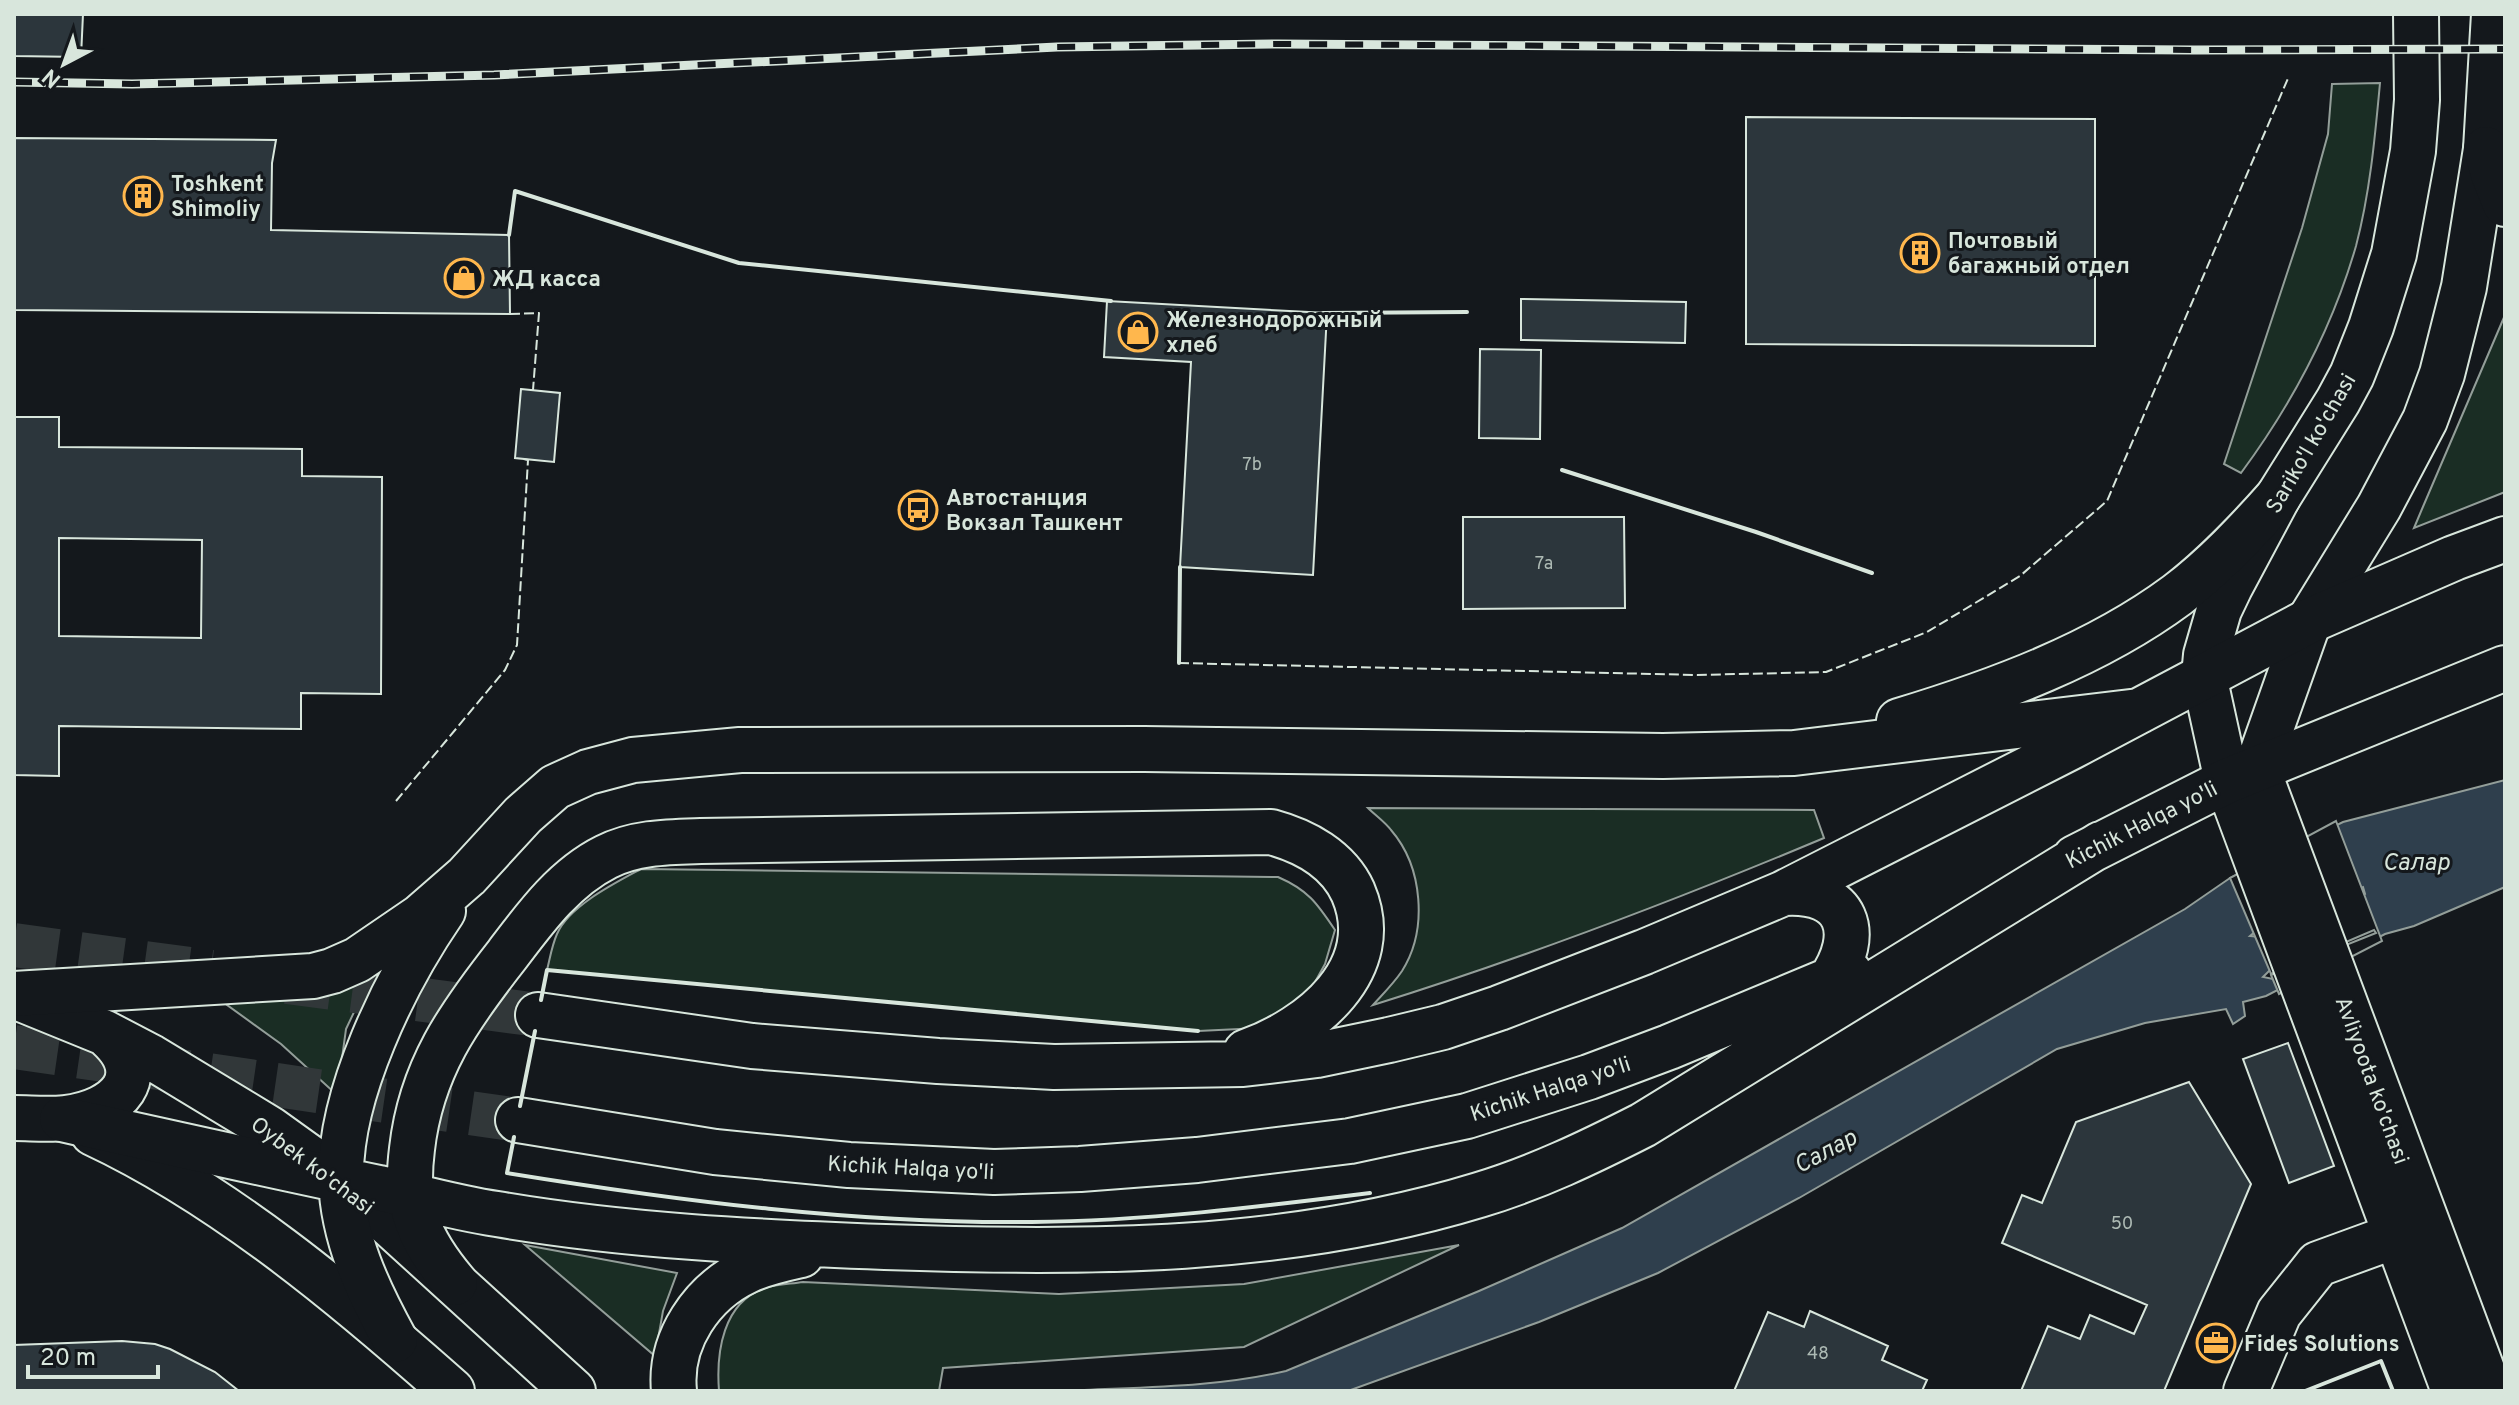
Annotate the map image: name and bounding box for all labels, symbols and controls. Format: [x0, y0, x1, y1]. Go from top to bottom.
north arrow [24, 24, 104, 104]
text: N [38, 62, 67, 93]
place label: Toshkent Shimoliy [171, 172, 264, 224]
building icon: Toshkent Shimoliy [122, 175, 164, 217]
place label: Почтовый багажный отдел [1948, 229, 2130, 281]
building icon: Почтовый багажный отдел [1899, 232, 1941, 274]
shop icon: ЖД касса [443, 257, 485, 299]
place label: ЖД касса [492, 267, 601, 294]
place label: Железнодорожный хлеб [1166, 308, 1382, 360]
shop icon: Железнодорожный хлеб [1117, 311, 1159, 353]
street label: Sariko'l ko'chasi [2261, 370, 2363, 519]
house number: 7b [1242, 454, 1262, 477]
place label: Автостанция Вокзал Ташкент [946, 486, 1123, 538]
bus stop icon: Автостанция Вокзал Ташкент [897, 489, 939, 531]
house number: 7a [1535, 553, 1553, 576]
street label: Kichik Halqa yo'li [2062, 776, 2223, 876]
water label: Салар [2382, 849, 2450, 879]
street label: Avliyoota ko'chasi [2328, 993, 2414, 1168]
street label: Kichik Halqa yo'li [1467, 1052, 1634, 1129]
street label: Oybek ko'chasi [244, 1112, 379, 1222]
water label: Салар [1789, 1123, 1863, 1182]
street label: Kichik Halqa yo'li [827, 1152, 995, 1187]
house number: 50 [2111, 1213, 2133, 1236]
office icon: Fides Solutions [2195, 1322, 2237, 1364]
scale bar [28, 1329, 158, 1379]
place label: Fides Solutions [2244, 1332, 2399, 1359]
house number: 48 [1807, 1343, 1829, 1366]
text: 20 m [40, 1344, 96, 1374]

